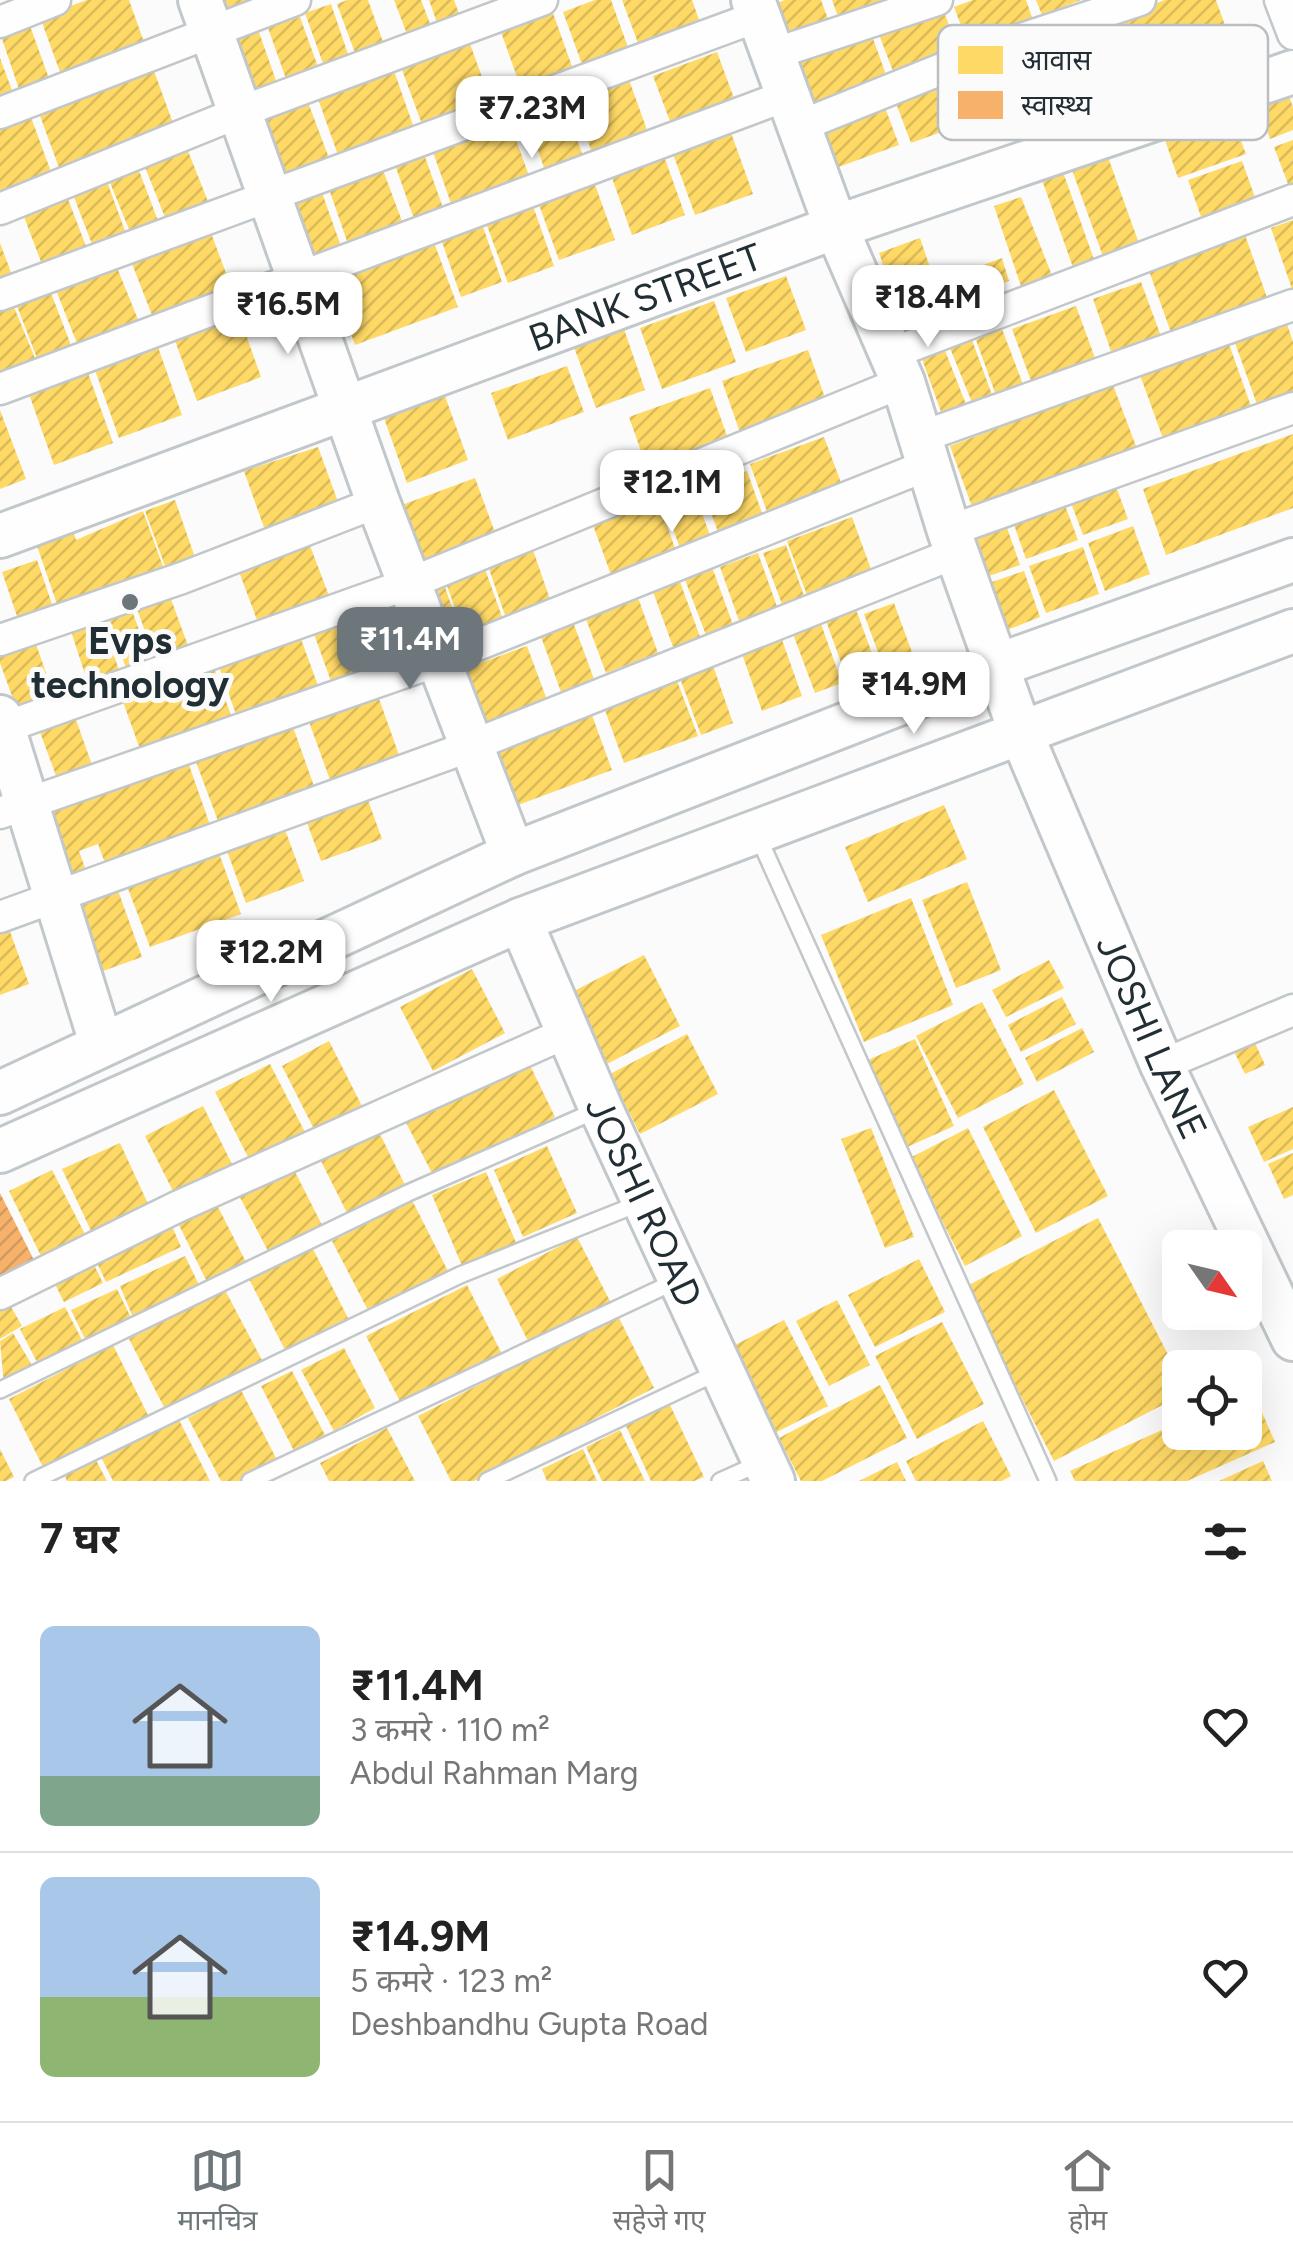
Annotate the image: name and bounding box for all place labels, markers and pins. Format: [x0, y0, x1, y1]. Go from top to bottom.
pin: ₹7.23M [451, 76, 613, 161]
pin: ₹18.4M [847, 265, 1009, 350]
pin: ₹16.5M [207, 272, 369, 357]
pin: ₹12.1M [591, 450, 753, 535]
marker: Evps technology [119, 591, 141, 613]
pin: ₹11.4M [329, 607, 491, 692]
place label: Evps technology [31, 618, 229, 708]
pin: ₹14.9M [833, 652, 995, 737]
pin: ₹12.2M [190, 920, 352, 1005]

